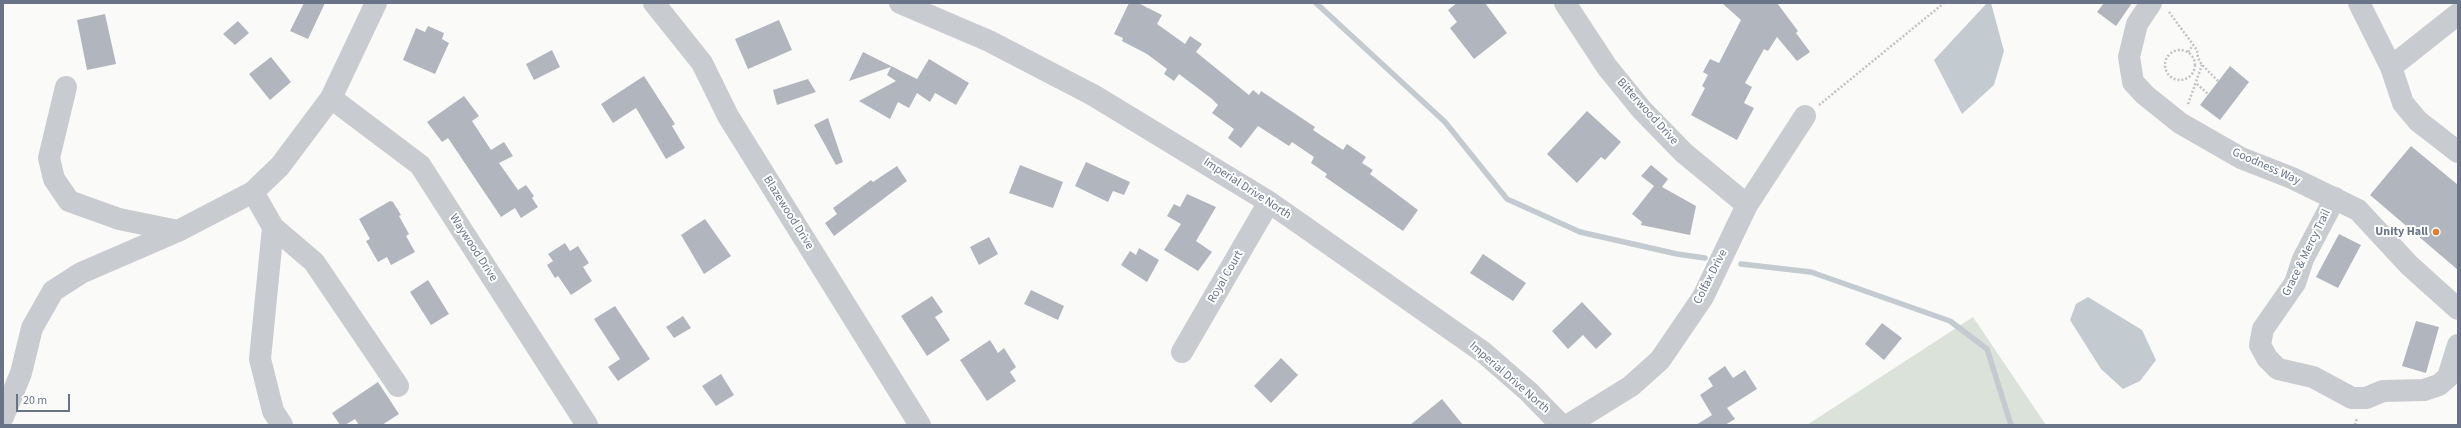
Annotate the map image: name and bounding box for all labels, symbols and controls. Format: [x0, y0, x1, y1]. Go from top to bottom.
street label: Bitterwood Drive [1613, 76, 1681, 148]
street label: Goodness Way [2230, 146, 2302, 188]
street label: Imperial Drive North [1200, 155, 1294, 223]
street label: Blazewood Drive [760, 174, 816, 252]
street label: Grace & Mercy Trail [2280, 207, 2334, 299]
street label: Waywood Drive [446, 212, 500, 284]
place label: Unity Hall [2375, 225, 2428, 239]
marker: Unity Hall [2431, 227, 2441, 237]
street label: Colfax Drive [1691, 247, 1731, 307]
street label: Royal Court [1205, 248, 1247, 306]
street label: Imperial Drive North [1466, 339, 1552, 417]
scale bar [18, 386, 72, 412]
text: 20 m [23, 392, 47, 409]

